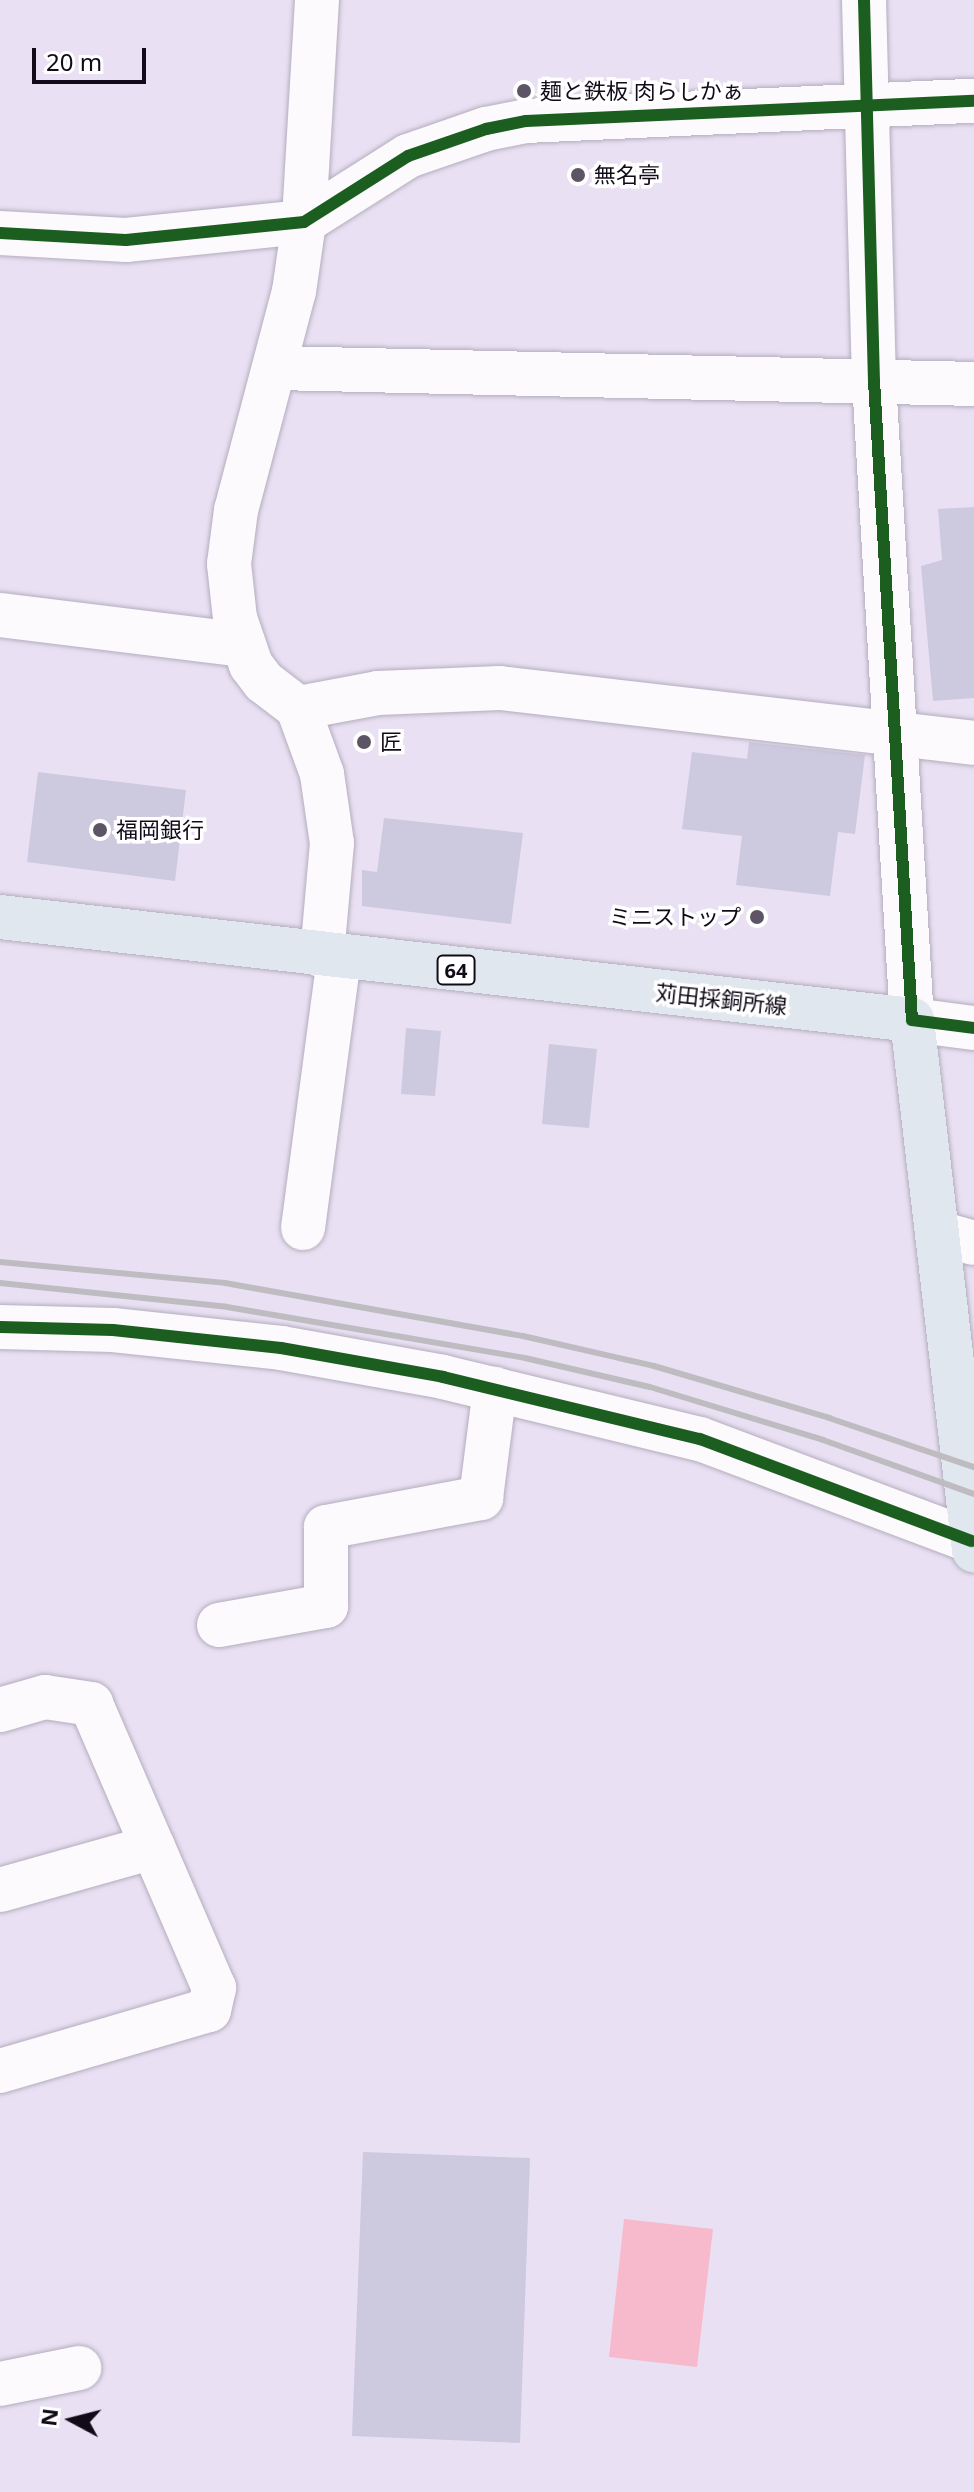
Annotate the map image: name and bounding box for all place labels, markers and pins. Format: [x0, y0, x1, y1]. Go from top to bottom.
place label: 麺と鉄板 肉らしかぁ [540, 78, 744, 104]
marker: 麺と鉄板 肉らしかぁ [515, 82, 533, 100]
place label: 無名亭 [594, 162, 660, 188]
marker: 無名亭 [569, 166, 587, 184]
place label: 匠 [380, 729, 402, 755]
marker: 匠 [355, 733, 373, 751]
place label: 福岡銀行 [116, 817, 204, 843]
marker: 福岡銀行 [91, 821, 109, 839]
place label: ミニストップ [609, 904, 741, 930]
marker: ミニストップ [748, 908, 766, 926]

